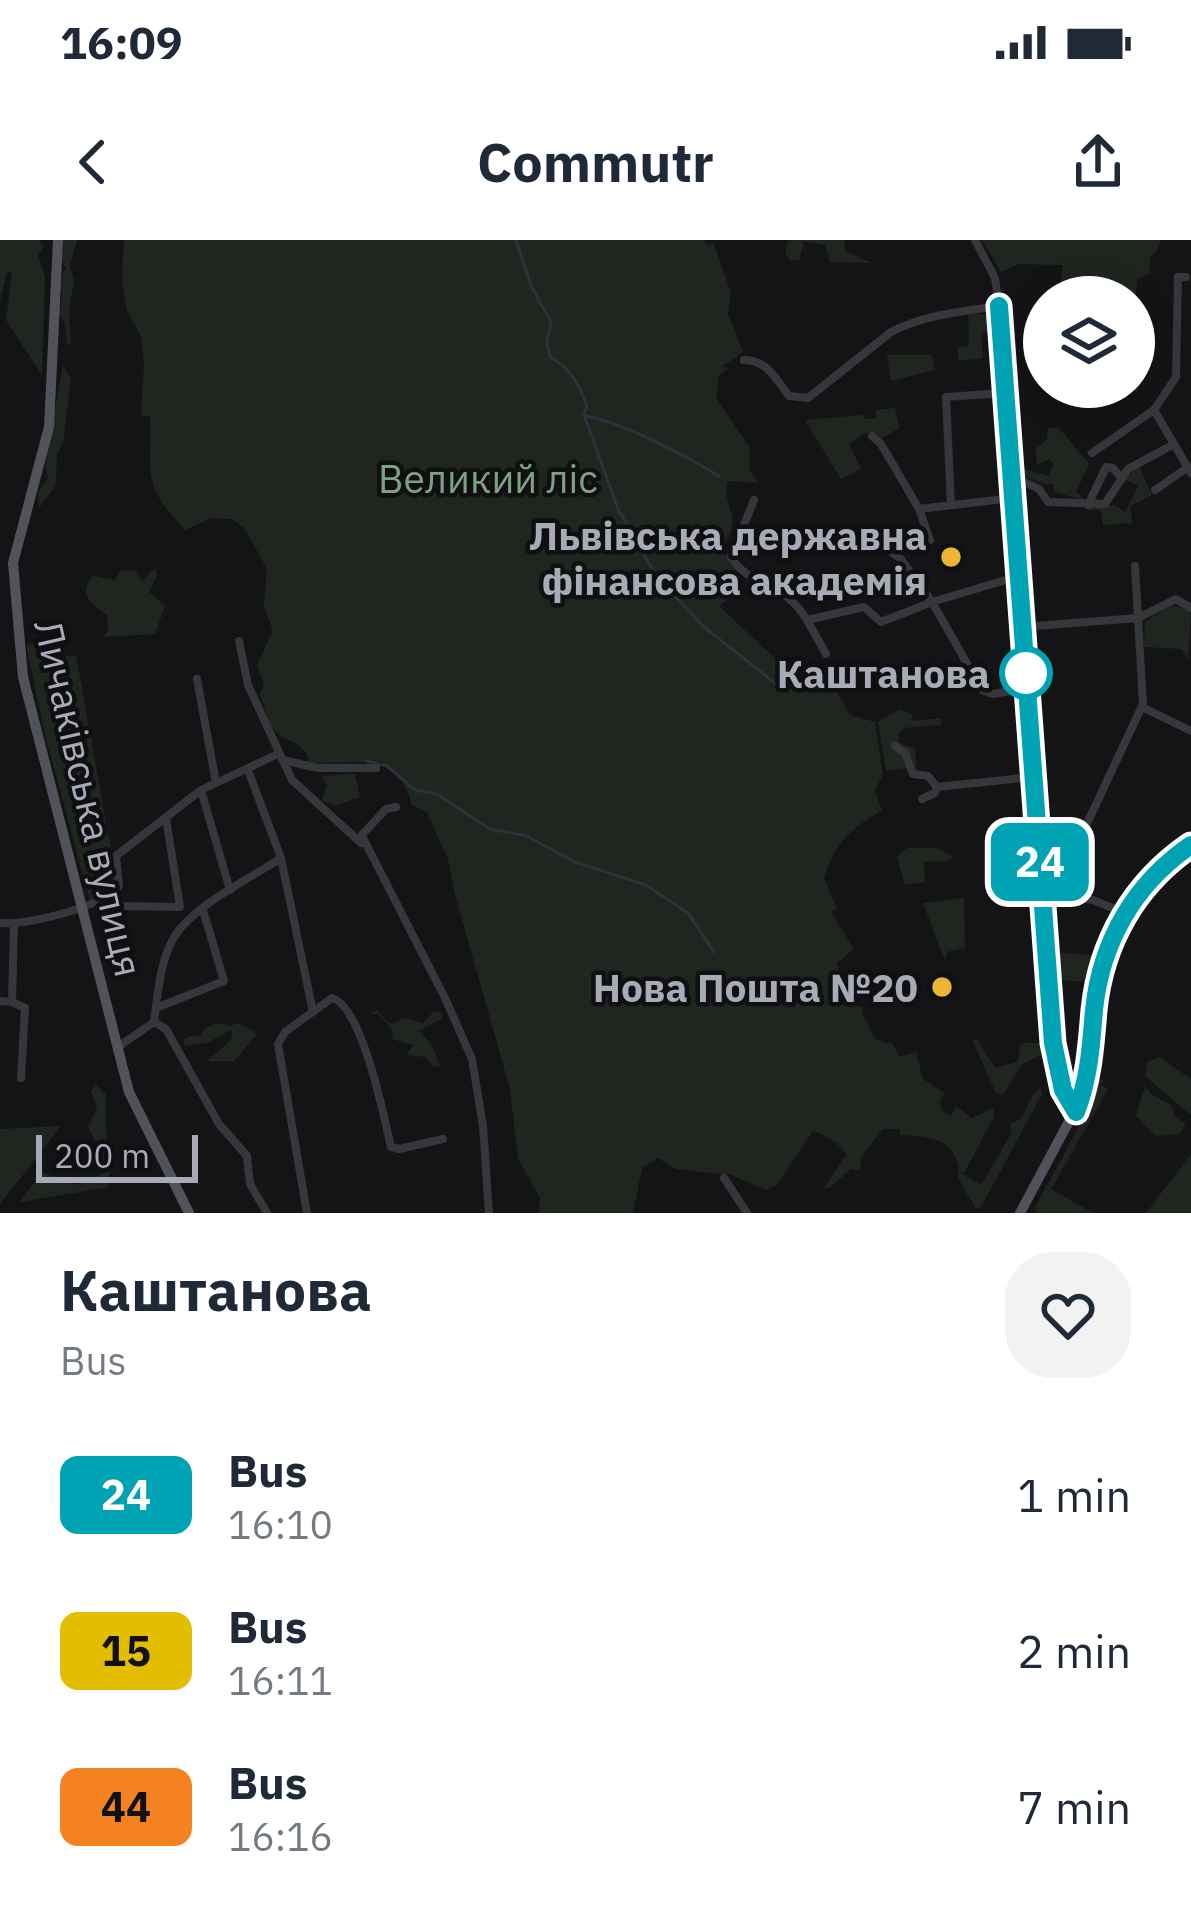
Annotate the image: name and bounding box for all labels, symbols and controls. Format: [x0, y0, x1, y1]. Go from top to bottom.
text: 16:09 [60, 13, 183, 71]
text: Commutr [477, 127, 714, 197]
icon: back [60, 129, 126, 195]
icon: share [1065, 129, 1131, 195]
map controls [1023, 276, 1155, 408]
button: layers [1023, 276, 1155, 408]
park label: Великий ліс [378, 453, 598, 504]
place label: Львівська державна фінансова академія [529, 510, 927, 606]
marker: Львівська державна фінансова академія [938, 544, 964, 570]
street label: Личаківська вулиця [23, 614, 155, 982]
place label: Каштанова [777, 648, 990, 699]
marker: Каштанова [1001, 648, 1051, 698]
line badge: 24 [986, 823, 1094, 901]
text: 24 [1015, 834, 1065, 889]
place label: Нова Пошта №20 [593, 962, 918, 1013]
marker: Нова Пошта №20 [929, 974, 955, 1000]
scale bar [36, 1129, 198, 1182]
text: 200 m [54, 1134, 150, 1177]
button: heart [1005, 1252, 1131, 1378]
text: Каштанова [60, 1253, 372, 1327]
text: Bus [60, 1335, 127, 1386]
text: Bus [228, 1441, 308, 1499]
text: 1 min [1017, 1466, 1131, 1524]
text: 24 [101, 1467, 151, 1522]
text: 16:10 [228, 1499, 333, 1550]
text: Bus [228, 1597, 308, 1655]
text: 2 min [1017, 1622, 1131, 1680]
text: 15 [101, 1623, 151, 1678]
text: 16:11 [228, 1655, 333, 1706]
text: Bus [228, 1753, 308, 1811]
text: 7 min [1017, 1778, 1131, 1836]
text: 44 [101, 1779, 151, 1834]
text: 16:16 [228, 1811, 333, 1862]

